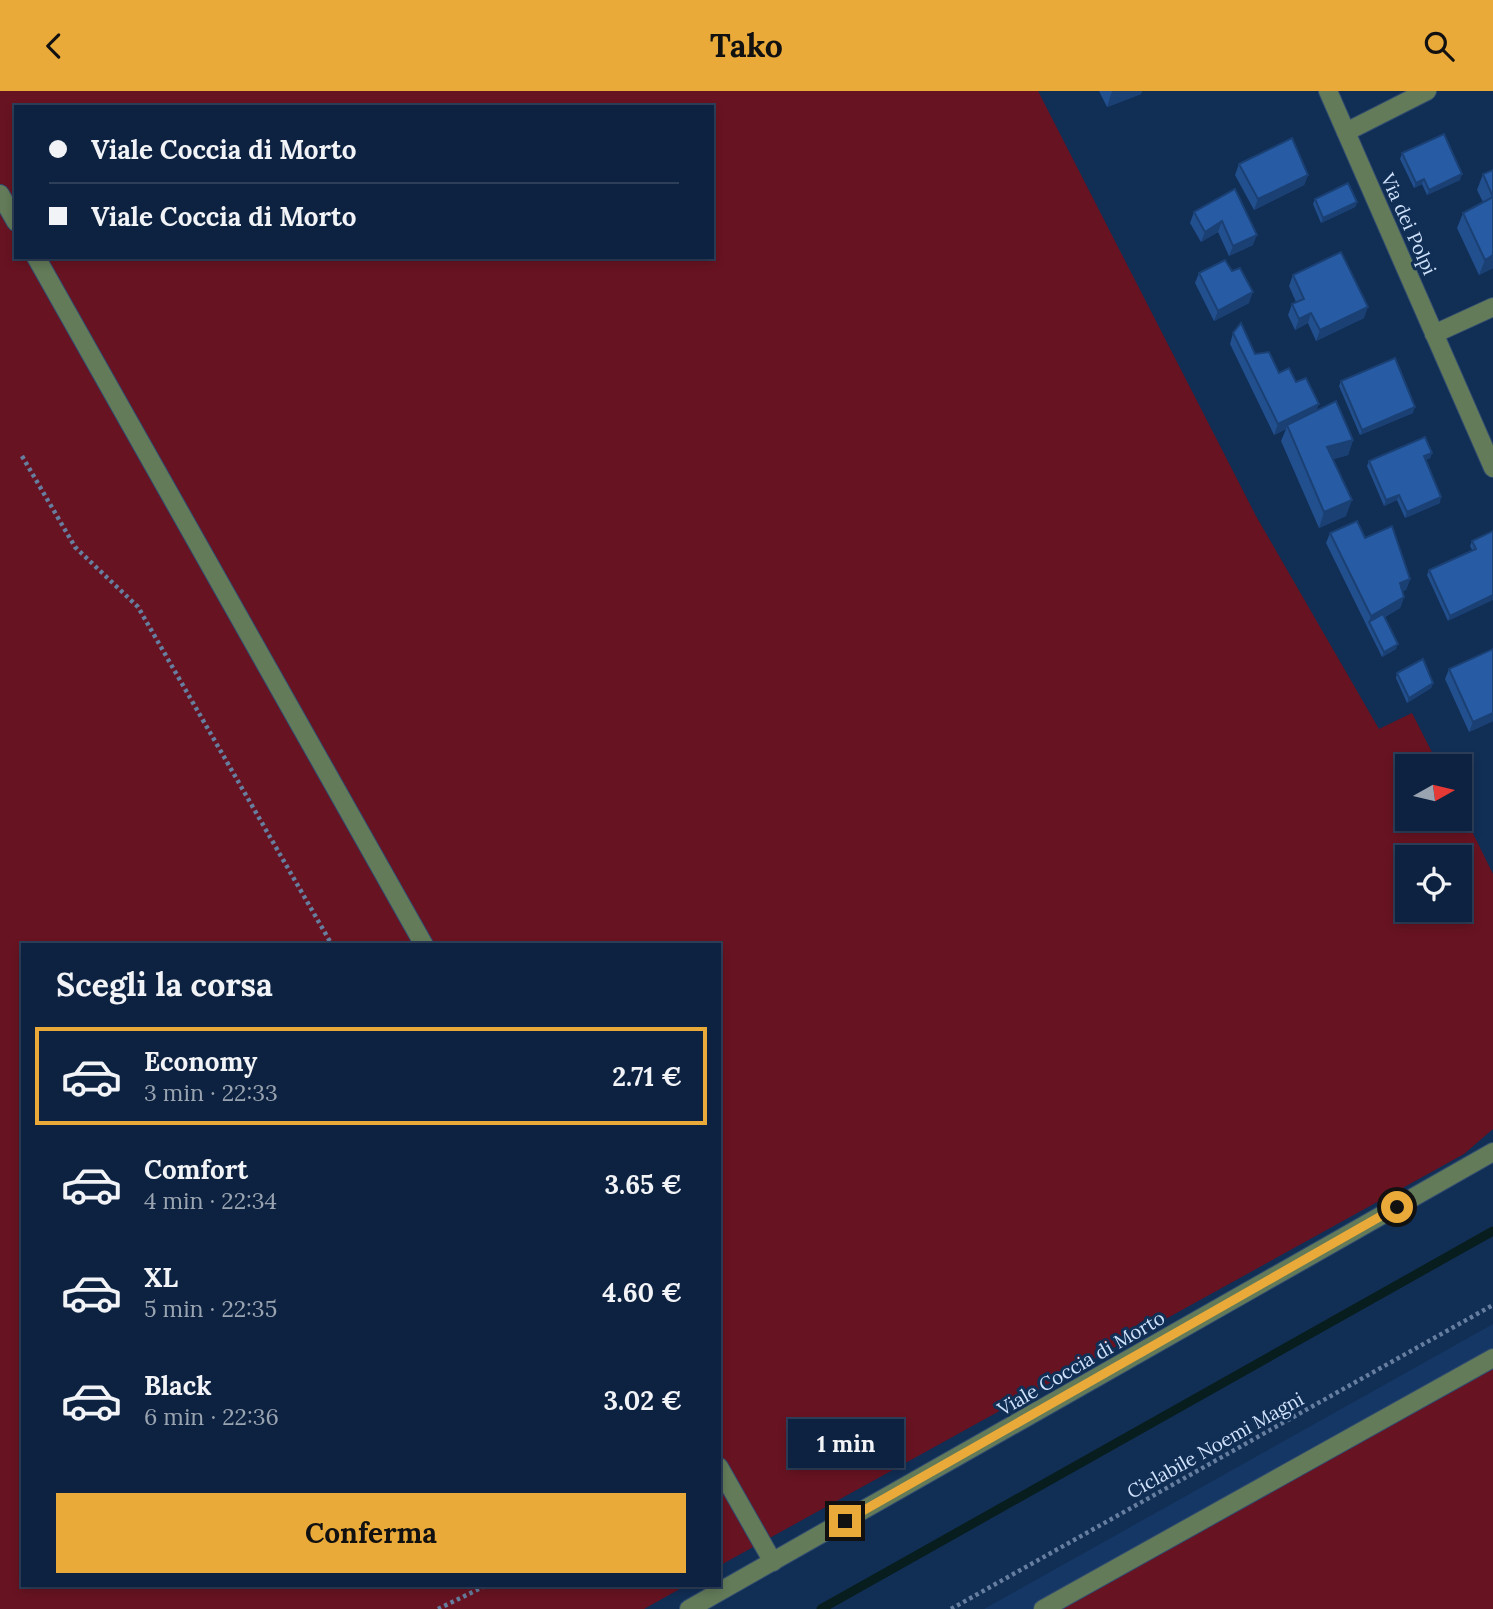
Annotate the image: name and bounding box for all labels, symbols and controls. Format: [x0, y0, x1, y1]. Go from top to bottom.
text: Tako [710, 25, 783, 66]
icon: back [35, 27, 73, 65]
icon: search [1420, 27, 1458, 65]
text: Viale Coccia di Morto [91, 133, 356, 166]
street label: Via dei Polpi [1376, 169, 1442, 278]
text: Viale Coccia di Morto [91, 200, 356, 233]
north arrow [1395, 754, 1472, 831]
map controls [1395, 754, 1472, 922]
button: locate [1395, 845, 1472, 922]
text: Scegli la corsa [56, 964, 273, 1005]
icon: car [60, 1045, 123, 1108]
text: Economy [144, 1045, 257, 1078]
text: 2.71 € [612, 1060, 682, 1093]
text: 3 min · 22:33 [144, 1078, 278, 1107]
icon: car [60, 1153, 123, 1216]
text: Comfort [144, 1153, 248, 1186]
text: 3.65 € [605, 1168, 682, 1201]
text: 4 min · 22:34 [144, 1186, 277, 1215]
route start [1381, 1191, 1413, 1223]
icon: car [60, 1261, 123, 1324]
text: XL [144, 1261, 178, 1294]
text: 4.60 € [602, 1276, 682, 1309]
text: 5 min · 22:35 [144, 1294, 277, 1323]
street label: Viale Coccia di Morto [992, 1305, 1169, 1421]
icon: car [60, 1369, 123, 1432]
text: Black [144, 1369, 212, 1402]
text: 3.02 € [604, 1384, 682, 1417]
street label: Ciclabile Noemi Magni [1122, 1386, 1308, 1504]
text: 6 min · 22:36 [144, 1402, 279, 1431]
callout: 1 min [787, 1419, 903, 1469]
text: 1 min [817, 1429, 875, 1458]
button: Conferma [56, 1493, 686, 1573]
route end [829, 1505, 861, 1537]

